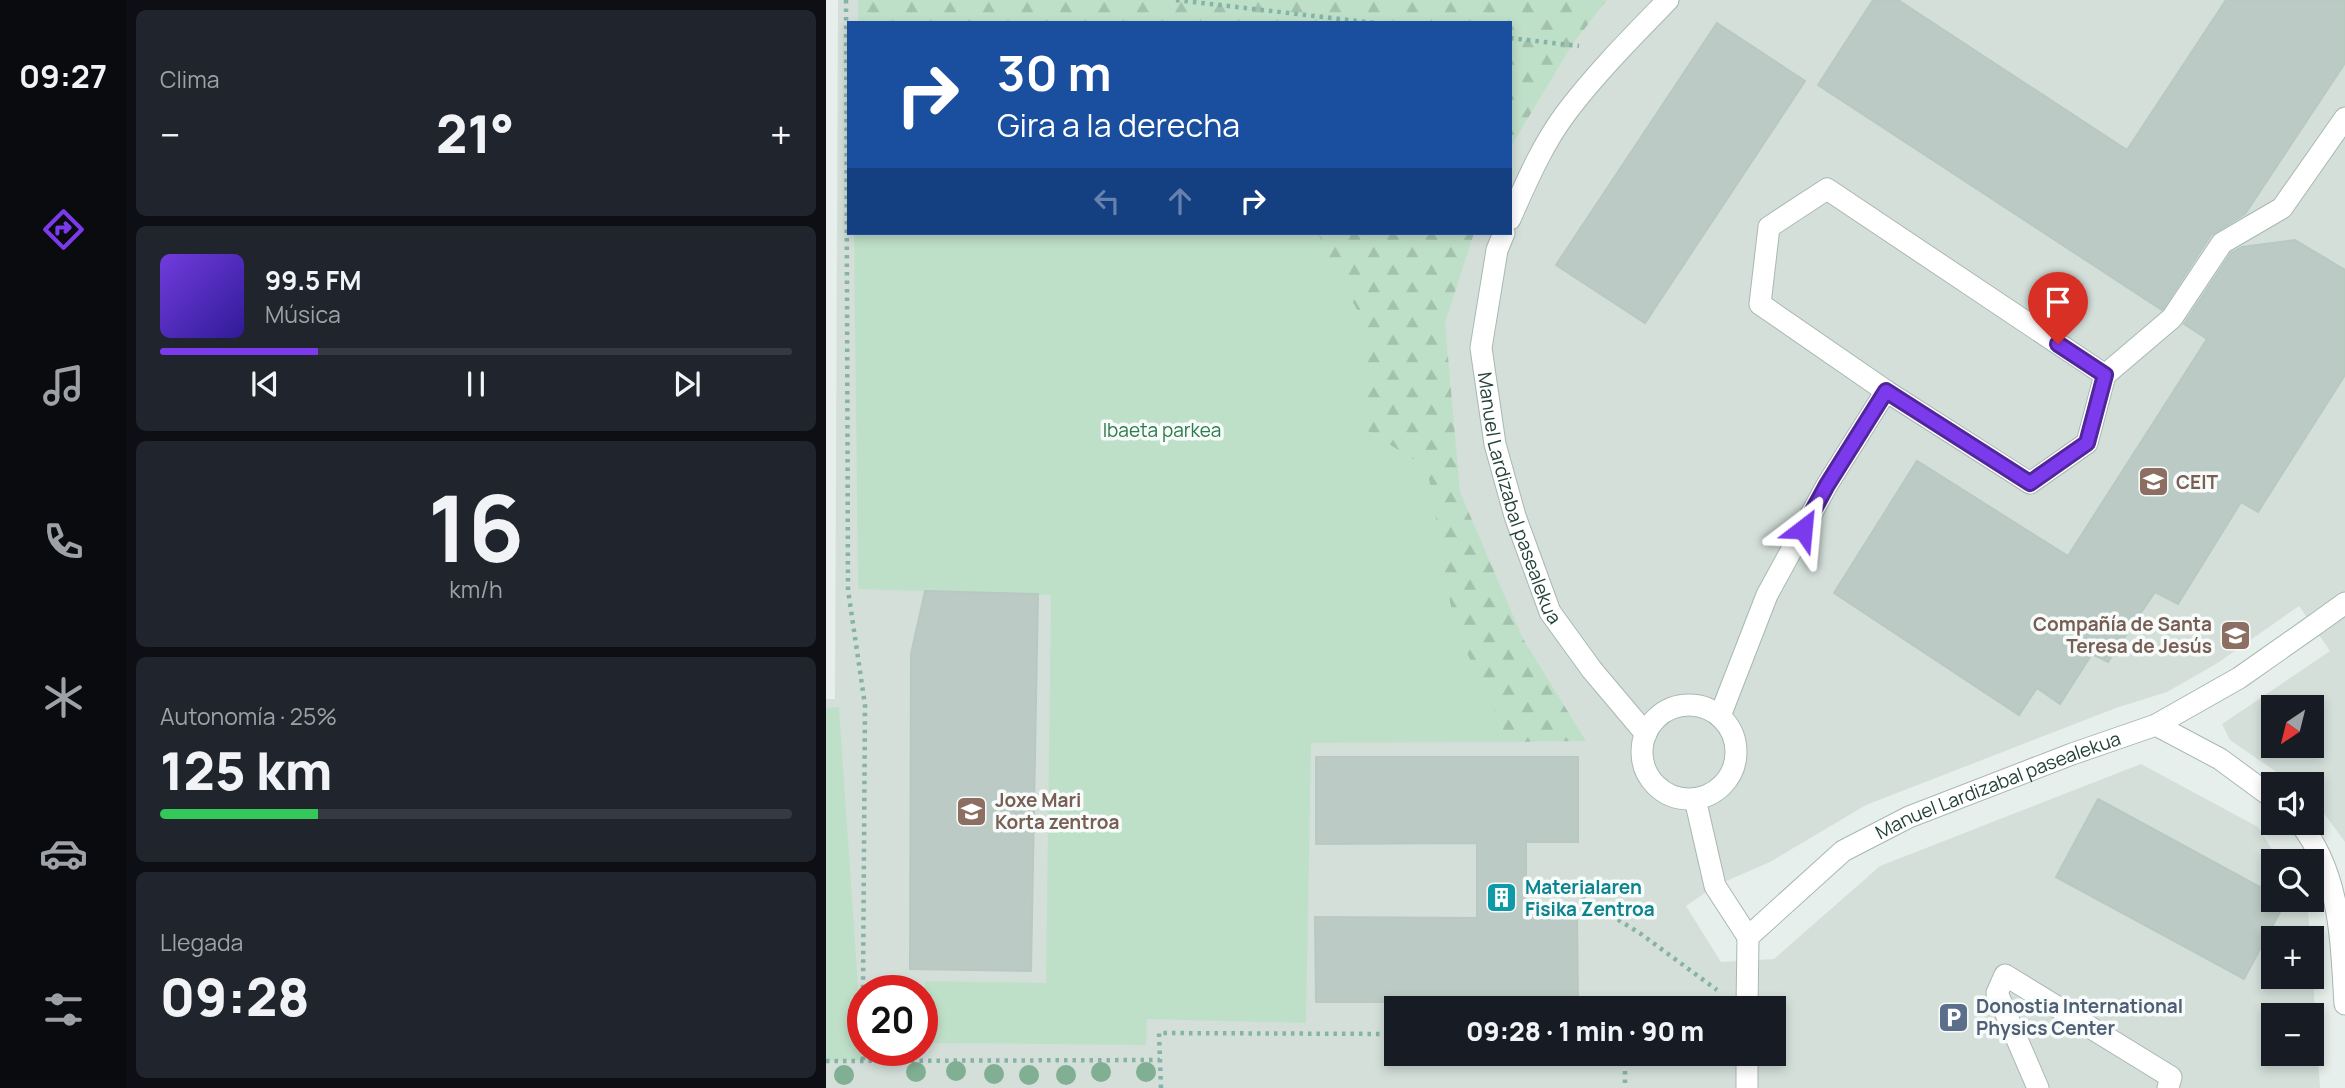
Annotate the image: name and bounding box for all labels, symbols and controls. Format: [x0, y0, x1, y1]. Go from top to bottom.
text: 30 m [997, 39, 1112, 106]
icon: right [882, 49, 973, 140]
text: 09:27 [19, 54, 107, 98]
text: Clima [160, 63, 219, 95]
text: 21° [436, 98, 515, 169]
text: Gira a la derecha [997, 103, 1240, 147]
text: − [160, 108, 181, 160]
text: + [770, 108, 792, 160]
icon: left [1088, 182, 1126, 220]
icon: ahead [1161, 182, 1199, 220]
icon: right [1234, 182, 1272, 220]
icon: directions [39, 205, 88, 254]
text: 99.5 FM [265, 262, 361, 298]
pin [2028, 272, 2088, 344]
icon: arrive [2039, 283, 2077, 321]
text: Música [265, 298, 341, 330]
icon: music [39, 361, 88, 410]
icon: previous [246, 365, 284, 403]
icon: pause [457, 365, 495, 403]
icon: next [668, 365, 706, 403]
street label: Manuel Lardizabal pasealekua [1472, 370, 1568, 629]
park label: Ibaeta parkea [1103, 417, 1221, 443]
text: 16 [428, 465, 524, 589]
school or university icon: CEIT [2136, 465, 2170, 499]
place label: CEIT [2176, 469, 2218, 495]
position arrow [1766, 492, 1840, 566]
icon: phone [39, 517, 88, 566]
text: km/h [449, 573, 503, 605]
place label: Compañía de Santa Teresa de Jesús [2033, 611, 2212, 659]
school or university icon: Compañía de Santa Teresa de Jesús [2218, 618, 2252, 652]
icon: climate [39, 673, 88, 722]
north arrow [2261, 695, 2324, 758]
map controls [2261, 695, 2324, 1066]
text: Autonomía · 25% [160, 700, 337, 732]
street label: Manuel Lardizabal pasealekua [1871, 725, 2124, 845]
text: 125 km [160, 735, 332, 806]
button: sound [2261, 772, 2324, 835]
place label: Joxe Mari Korta zentroa [995, 787, 1120, 835]
school or university icon: Joxe Mari Korta zentroa [955, 794, 989, 828]
icon: car [39, 829, 88, 878]
button: search [2261, 849, 2324, 912]
place label: Materialaren Fisika Zentroa [1525, 874, 1655, 922]
building icon: Materialaren Fisika Zentroa [1485, 881, 1519, 915]
text: Llegada [160, 926, 243, 958]
button: + [2261, 926, 2324, 989]
text: 09:28 [160, 961, 310, 1032]
speed limit sign: 20 [847, 975, 938, 1066]
icon: filters [39, 985, 88, 1034]
place label: Donostia International Physics Center [1976, 993, 2183, 1041]
parking icon: Donostia International Physics Center [1936, 1000, 1970, 1034]
button: − [2261, 1003, 2324, 1066]
text: 09:28 · 1 min · 90 m [1466, 1013, 1704, 1049]

